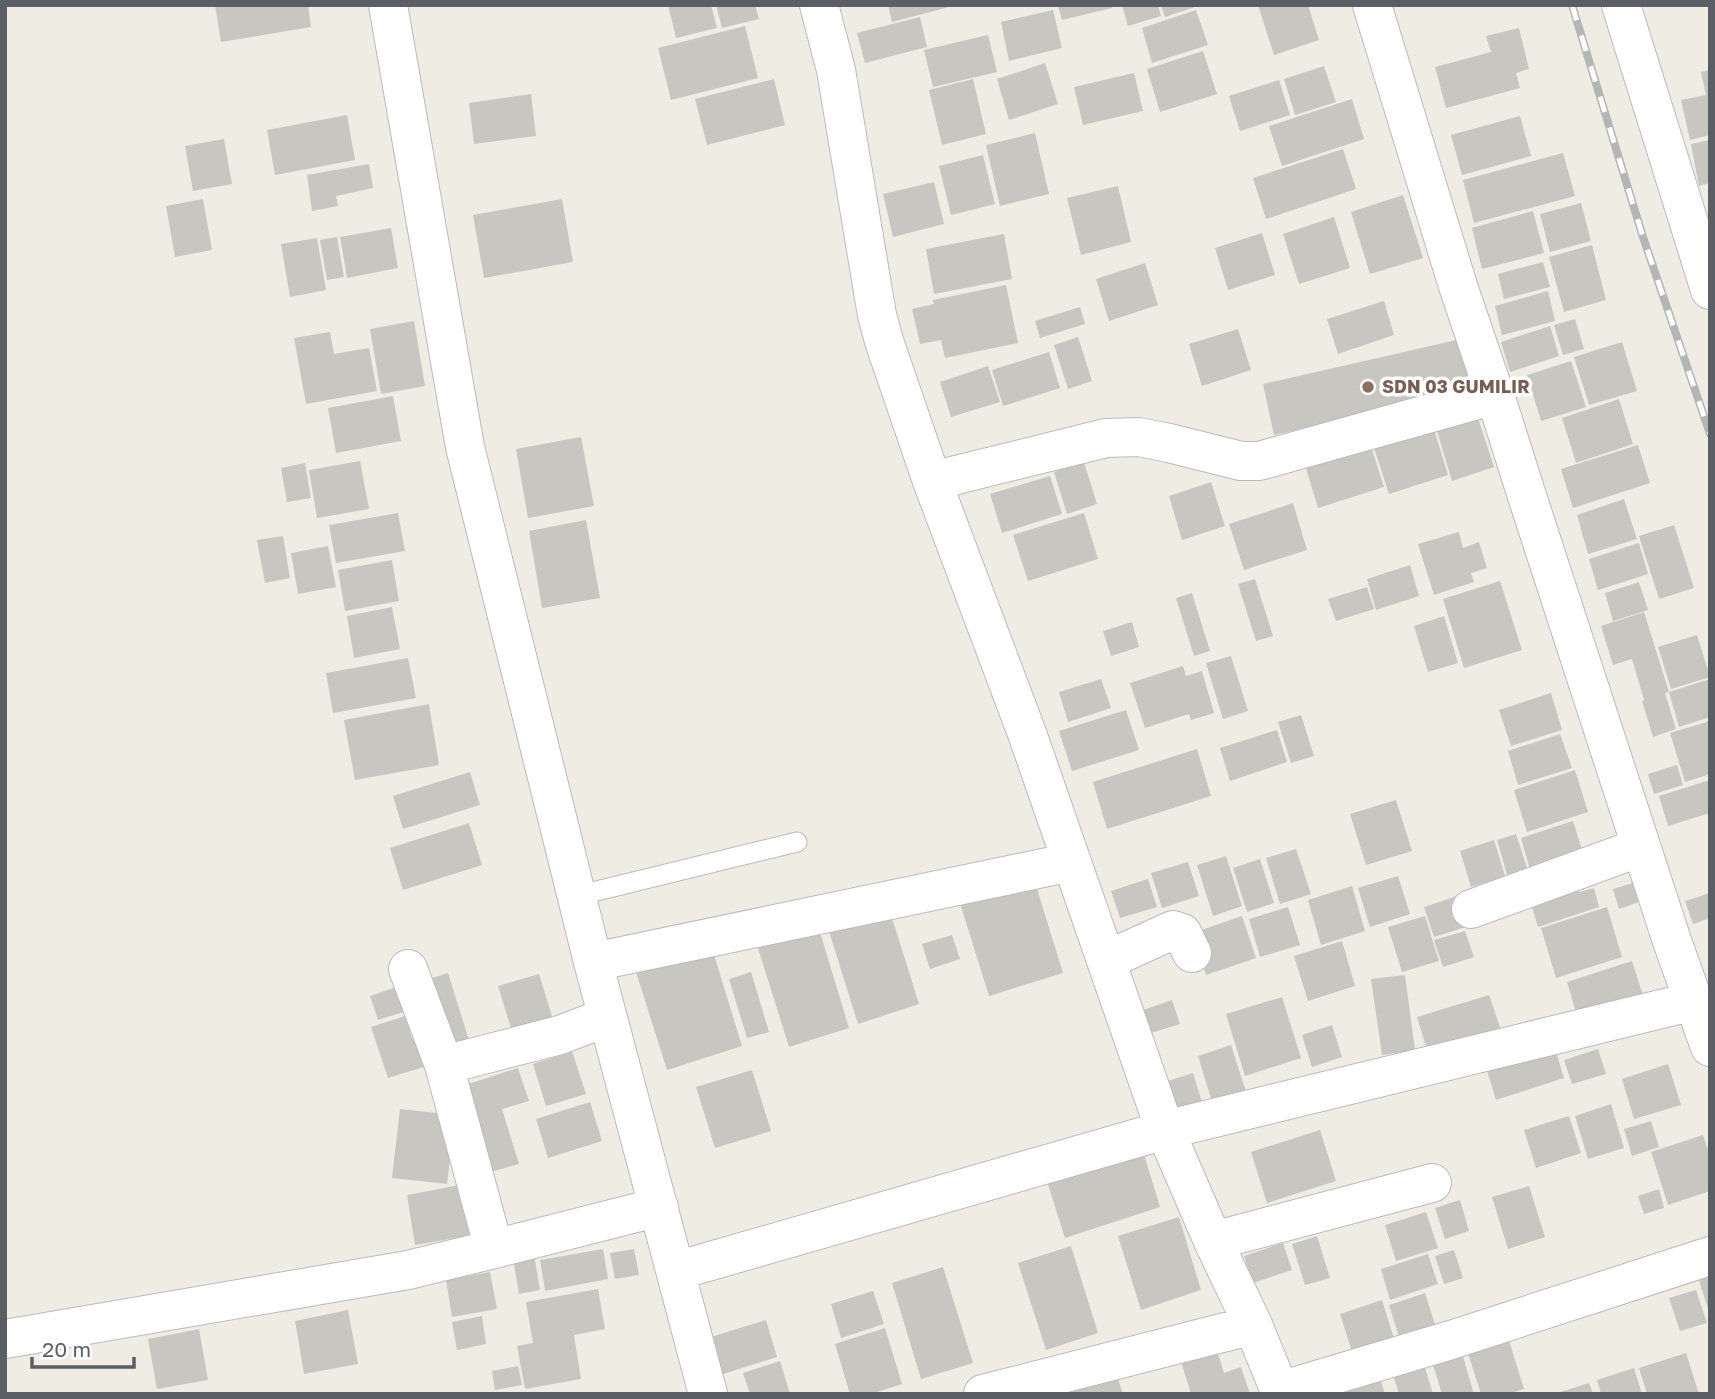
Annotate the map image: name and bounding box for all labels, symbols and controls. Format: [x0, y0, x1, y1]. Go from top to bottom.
place label: SDN 03 GUMILIR [1382, 375, 1530, 397]
marker: SDN 03 GUMILIR [1360, 379, 1376, 395]
scale bar [32, 1326, 133, 1370]
text: 20 m [42, 1336, 91, 1362]

